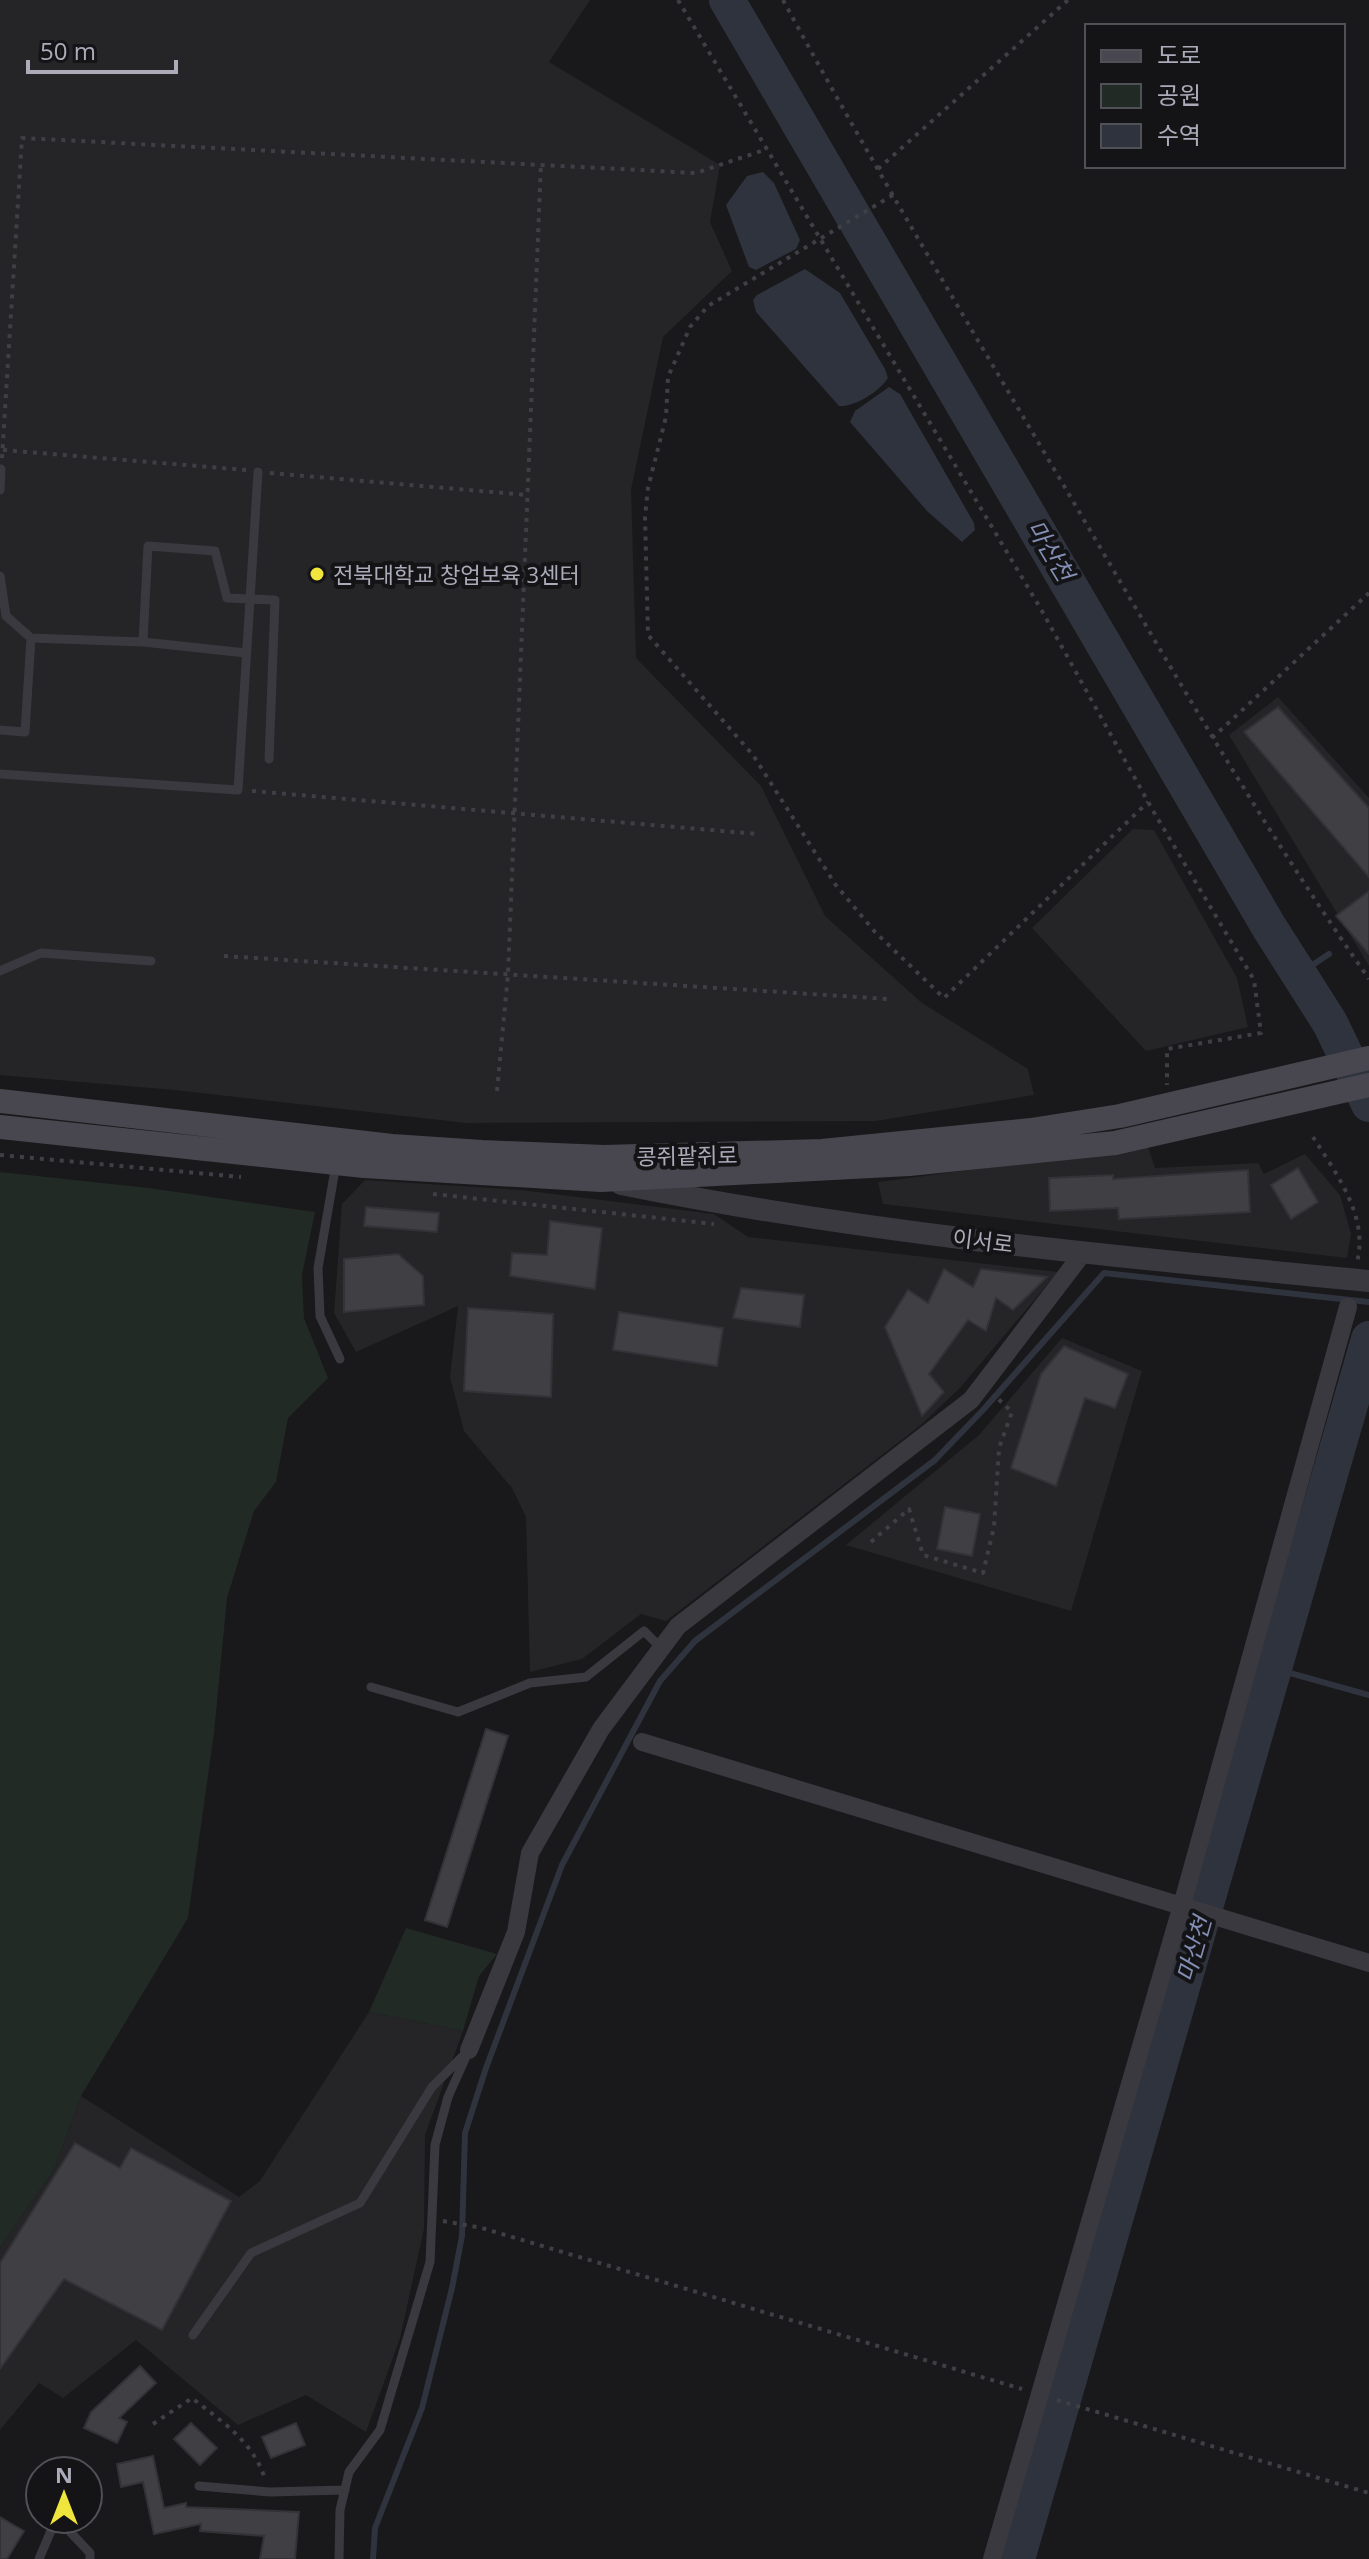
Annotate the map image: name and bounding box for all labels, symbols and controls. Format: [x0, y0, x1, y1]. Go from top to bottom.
scale bar [28, 24, 176, 74]
legend [1085, 24, 1345, 168]
text: 50 m [40, 34, 96, 67]
text: 도로 [1157, 38, 1201, 71]
text: 공원 [1157, 78, 1201, 111]
text: 수역 [1157, 118, 1201, 151]
water label: 마산천 [1020, 513, 1084, 589]
place label: 전북대학교 창업보육 3센터 [333, 559, 580, 589]
marker: 전북대학교 창업보육 3센터 [308, 565, 326, 583]
street label: 콩쥐팥쥐로 [636, 1139, 738, 1171]
street label: 이서로 [951, 1221, 1015, 1259]
water label: 마산천 [1168, 1910, 1219, 1985]
north arrow [24, 2455, 104, 2535]
text: N [55, 2459, 73, 2489]

